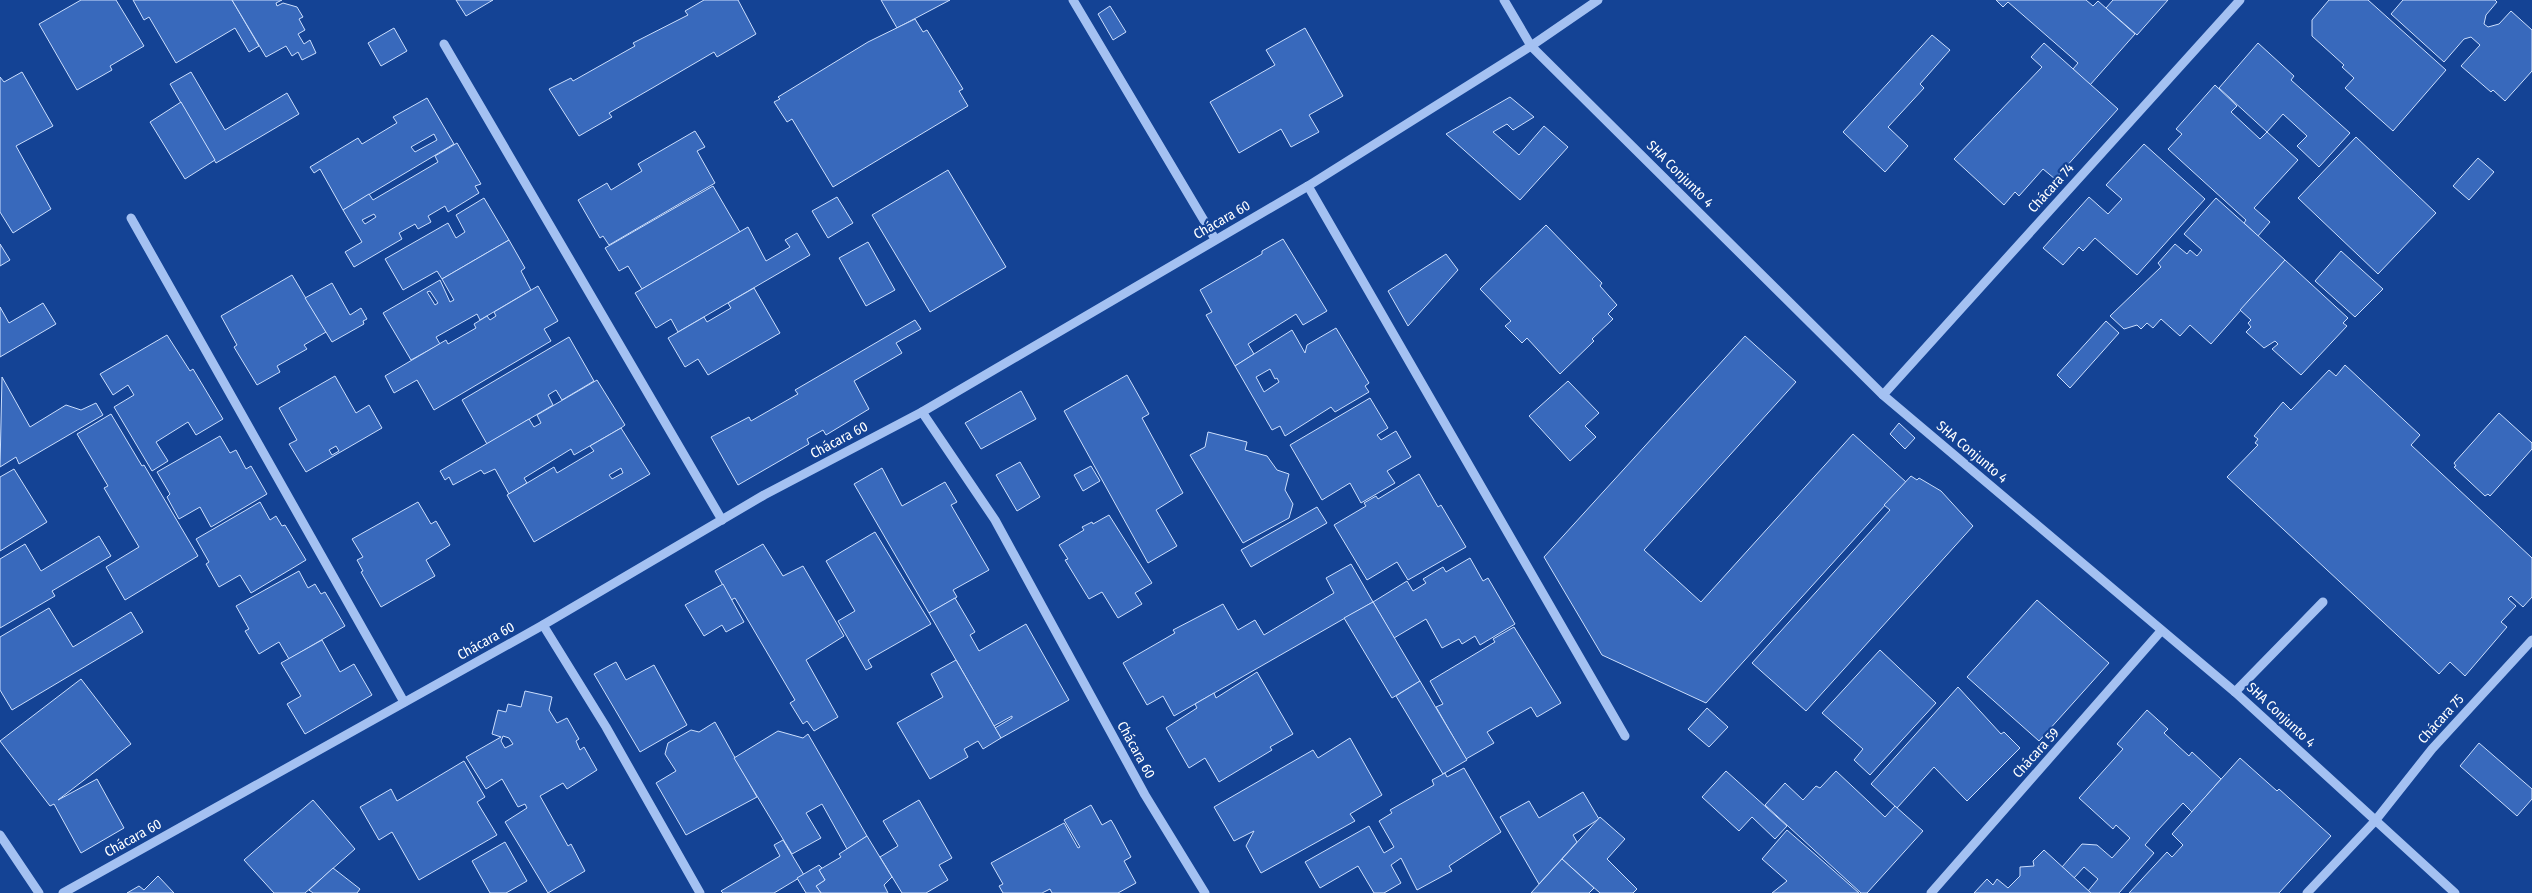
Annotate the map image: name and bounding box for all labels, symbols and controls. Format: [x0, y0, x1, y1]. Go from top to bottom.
street label: SHA Conjunto 4 [1643, 137, 1717, 211]
street label: Chácara 74 [2024, 160, 2078, 216]
street label: Chácara 60 [1191, 197, 1253, 243]
street label: SHA Conjunto 4 [1933, 417, 2011, 487]
street label: Chácara 60 [807, 418, 871, 462]
street label: Chácara 60 [454, 618, 518, 664]
street label: SHA Conjunto 4 [2243, 679, 2319, 751]
street label: Chácara 75 [2414, 691, 2468, 747]
street label: Chácara 60 [1113, 718, 1159, 782]
street label: Chácara 59 [2009, 724, 2063, 782]
street label: Chácara 60 [101, 815, 165, 861]

